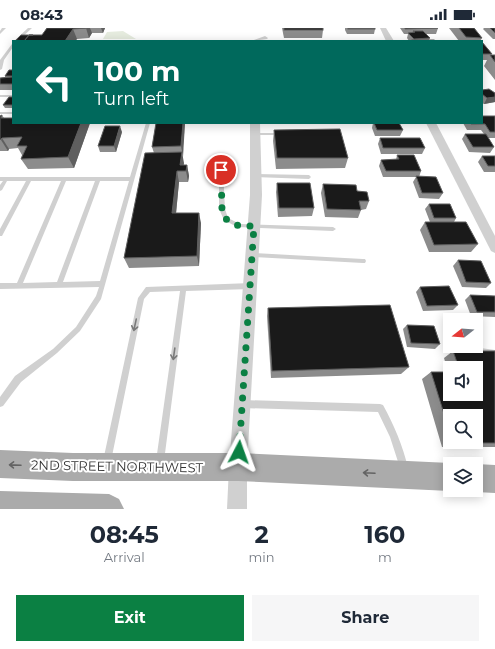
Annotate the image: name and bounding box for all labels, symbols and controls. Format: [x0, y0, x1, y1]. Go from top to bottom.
text: 08:43 [20, 5, 63, 24]
text: 100 m [94, 54, 180, 88]
icon: left [28, 56, 80, 108]
text: Turn left [94, 88, 169, 110]
pin [204, 153, 238, 187]
icon: arrive [210, 159, 232, 181]
north arrow [443, 313, 483, 353]
map controls [443, 313, 483, 497]
one-way arrow [131, 318, 139, 331]
one-way arrow [170, 348, 178, 361]
button: sound [443, 361, 483, 401]
button: search [443, 409, 483, 449]
position arrow [218, 431, 260, 473]
street label: 2ND STREET NORTHWEST [31, 457, 204, 476]
button: layers [443, 457, 483, 497]
one-way arrow [9, 461, 22, 468]
one-way arrow [363, 469, 376, 477]
text: 08:45 [90, 520, 159, 549]
text: 2 [255, 520, 269, 549]
text: 160 [364, 520, 405, 549]
text: Arrival [104, 549, 145, 565]
text: min [249, 549, 275, 565]
text: m [378, 549, 392, 565]
button: Exit [16, 595, 244, 641]
button: Share [252, 595, 479, 641]

